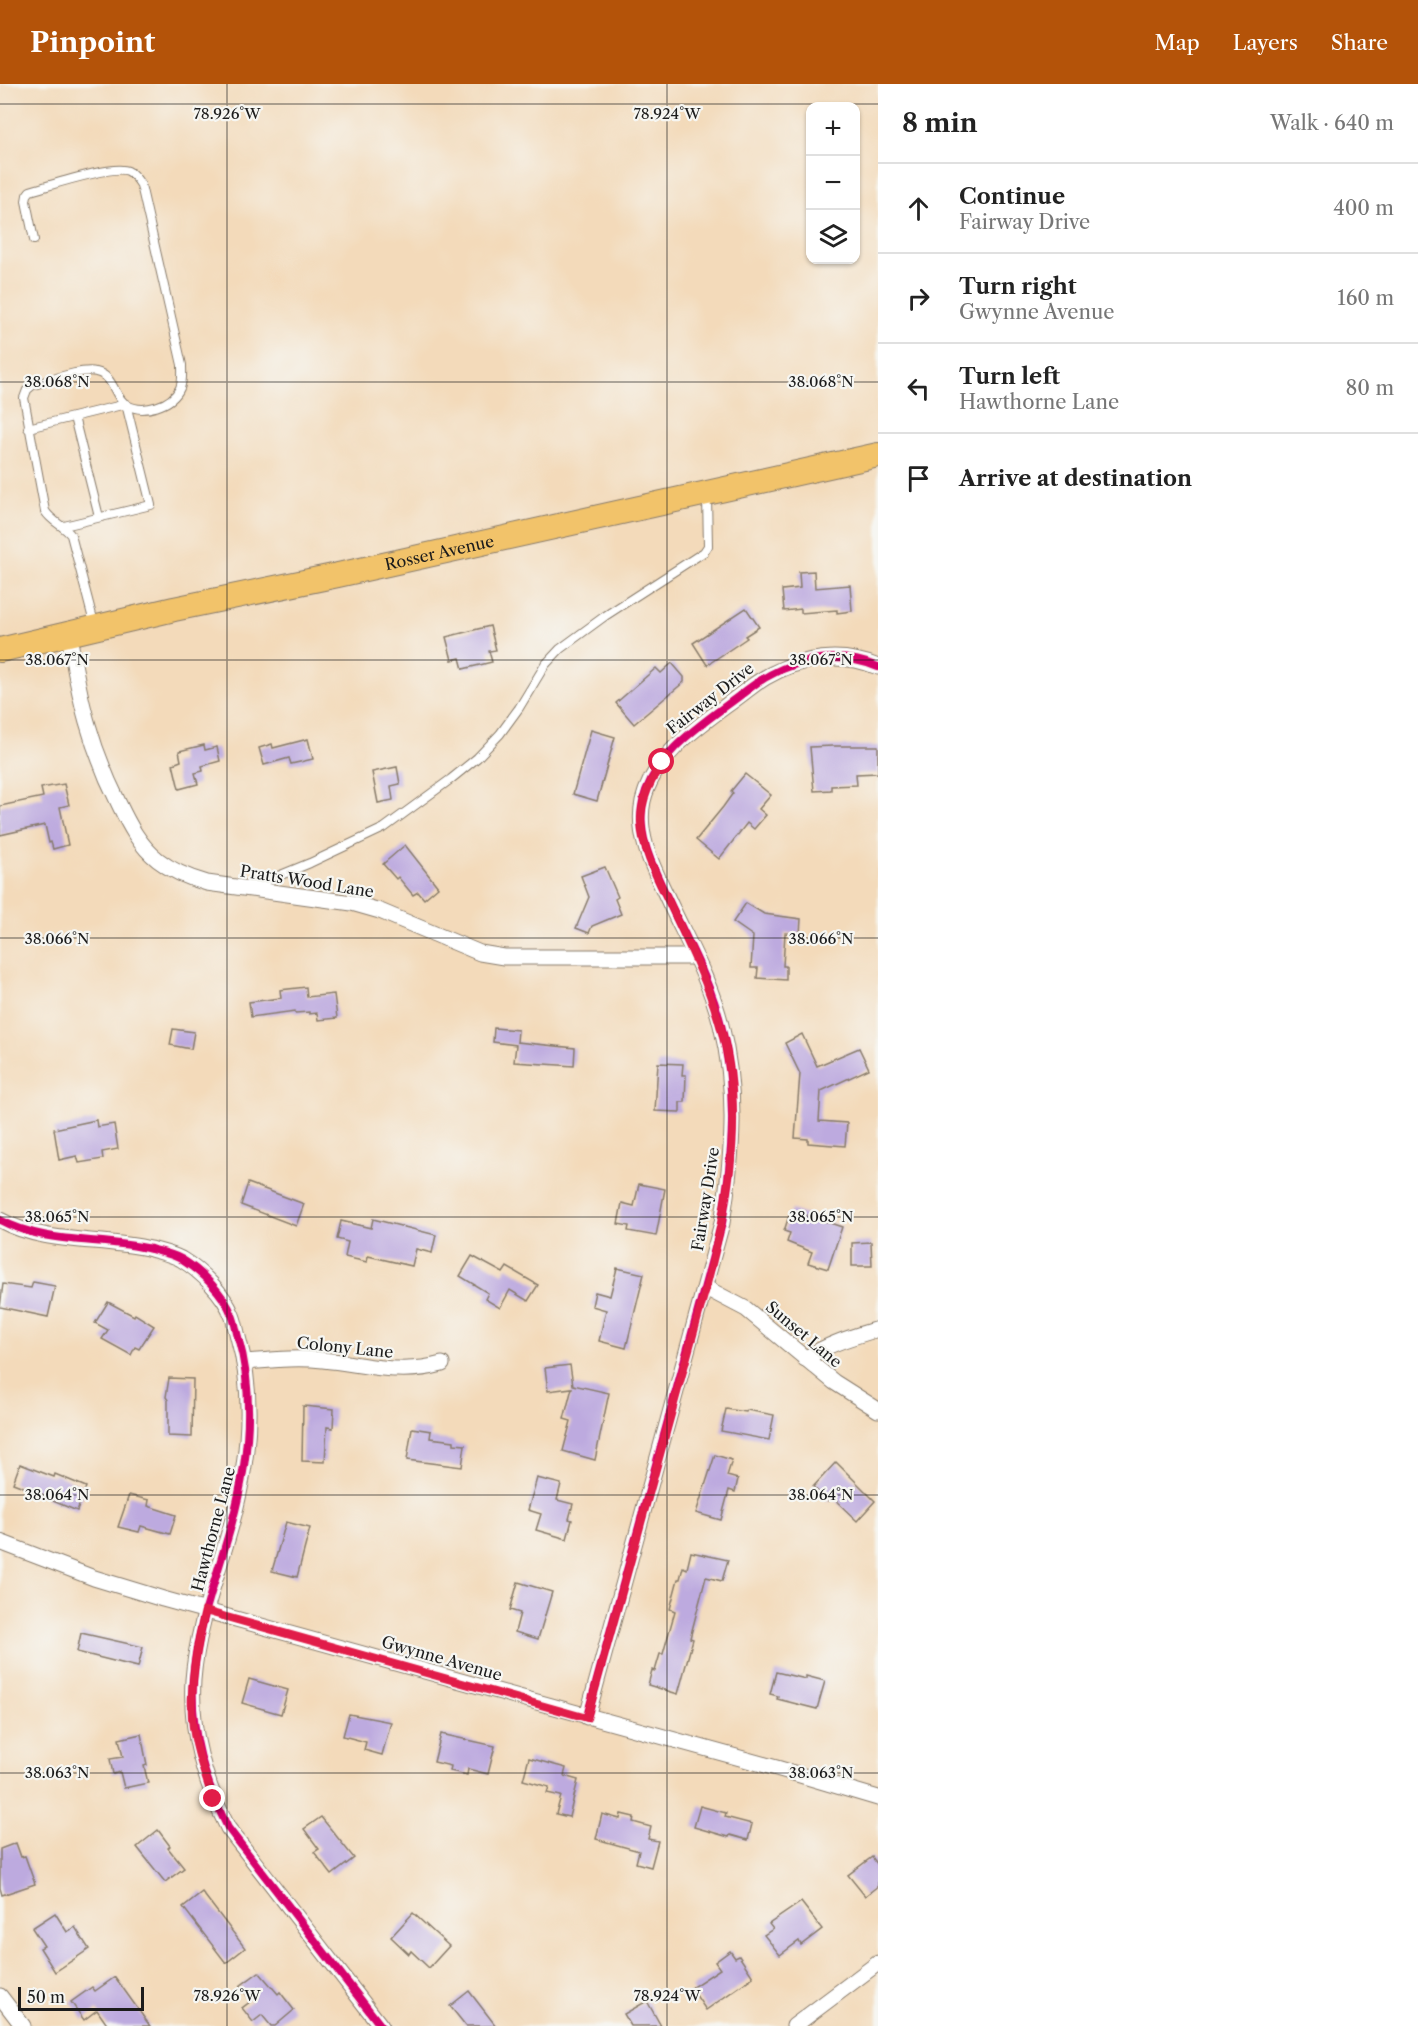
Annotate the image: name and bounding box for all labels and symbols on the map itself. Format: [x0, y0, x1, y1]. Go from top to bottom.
text: 78.926°W [193, 104, 261, 123]
text: 78.924°W [633, 104, 701, 123]
text: 38.068°N [24, 372, 90, 391]
text: 38.068°N [788, 372, 854, 391]
street label: Rosser Avenue [383, 531, 496, 574]
text: 38.067°N [25, 650, 89, 669]
text: 38.067°N [789, 650, 853, 669]
street label: Fairway Drive [662, 658, 758, 738]
route start [648, 748, 674, 774]
street label: Pratts Wood Lane [239, 861, 375, 901]
text: 38.066°N [25, 929, 89, 948]
text: 38.066°N [789, 929, 853, 948]
street label: Fairway Drive [687, 1146, 723, 1252]
text: 38.065°N [25, 1207, 89, 1226]
text: 38.065°N [789, 1207, 853, 1226]
street label: Sunset Lane [762, 1296, 846, 1372]
street label: Colony Lane [296, 1332, 394, 1362]
street label: Hawthorne Lane [187, 1464, 239, 1593]
text: 38.064°N [24, 1485, 90, 1504]
text: 38.064°N [788, 1485, 854, 1504]
street label: Gwynne Avenue [379, 1631, 505, 1685]
text: 38.063°N [25, 1763, 89, 1782]
text: 38.063°N [789, 1763, 853, 1782]
route end [199, 1785, 225, 1811]
scale bar [18, 1984, 144, 2012]
text: 78.926°W [193, 1986, 261, 2005]
text: 78.924°W [633, 1986, 701, 2005]

